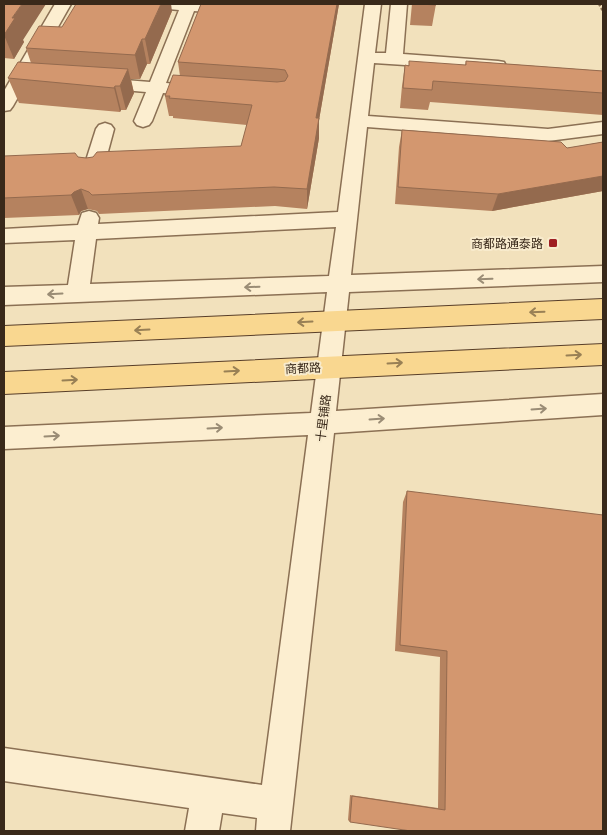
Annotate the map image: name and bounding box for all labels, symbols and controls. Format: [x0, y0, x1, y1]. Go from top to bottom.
place label: 商都路通泰路 [471, 236, 543, 251]
marker: 商都路通泰路 [547, 237, 559, 249]
one-way arrow [477, 274, 493, 283]
one-way arrow [244, 282, 260, 292]
one-way arrow [47, 290, 63, 299]
one-way arrow [529, 307, 546, 317]
one-way arrow [297, 317, 314, 327]
one-way arrow [135, 325, 151, 334]
one-way arrow [566, 350, 582, 360]
one-way arrow [386, 359, 402, 368]
street label: 商都路 [285, 360, 321, 376]
one-way arrow [224, 367, 240, 376]
one-way arrow [62, 375, 78, 384]
street label: 十里铺路 [313, 393, 333, 443]
one-way arrow [531, 405, 547, 414]
one-way arrow [369, 415, 385, 424]
one-way arrow [206, 423, 222, 432]
one-way arrow [44, 431, 60, 440]

